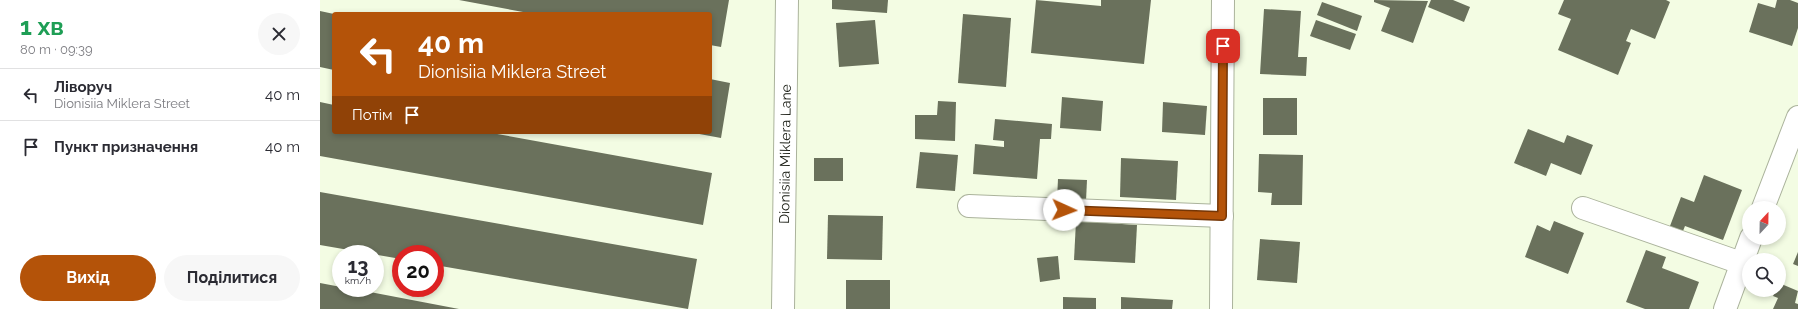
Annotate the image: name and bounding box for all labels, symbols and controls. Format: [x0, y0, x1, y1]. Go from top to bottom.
text: 1 хв [20, 12, 64, 41]
button: close [258, 13, 300, 55]
text: 40 m [418, 27, 484, 60]
icon: left [352, 28, 404, 80]
pin [1206, 29, 1240, 63]
icon: arrive [1212, 35, 1234, 57]
text: 80 m · 09:39 [20, 42, 93, 57]
text: Dionisiia Miklera Street [418, 61, 606, 82]
text: Ліворуч [54, 78, 112, 96]
icon: left [20, 84, 42, 106]
street label: Dionisiia Miklera Lane [776, 84, 794, 224]
text: 40 m [265, 86, 300, 104]
text: Dionisiia Miklera Street [54, 96, 190, 111]
icon: arrive [401, 104, 423, 126]
text: Потім [352, 106, 393, 124]
icon: arrive [20, 136, 42, 158]
text: Пункт призначення [54, 138, 198, 156]
text: 40 m [265, 138, 300, 156]
position arrow [1043, 189, 1085, 231]
north arrow [1742, 201, 1786, 245]
map controls [1742, 201, 1786, 297]
speed limit sign: 20 [392, 245, 444, 297]
button: search [1742, 253, 1786, 297]
text: 13 [347, 254, 369, 278]
button: Вихід [20, 255, 156, 301]
button: Поділитися [164, 255, 300, 301]
text: km/h [345, 275, 371, 286]

